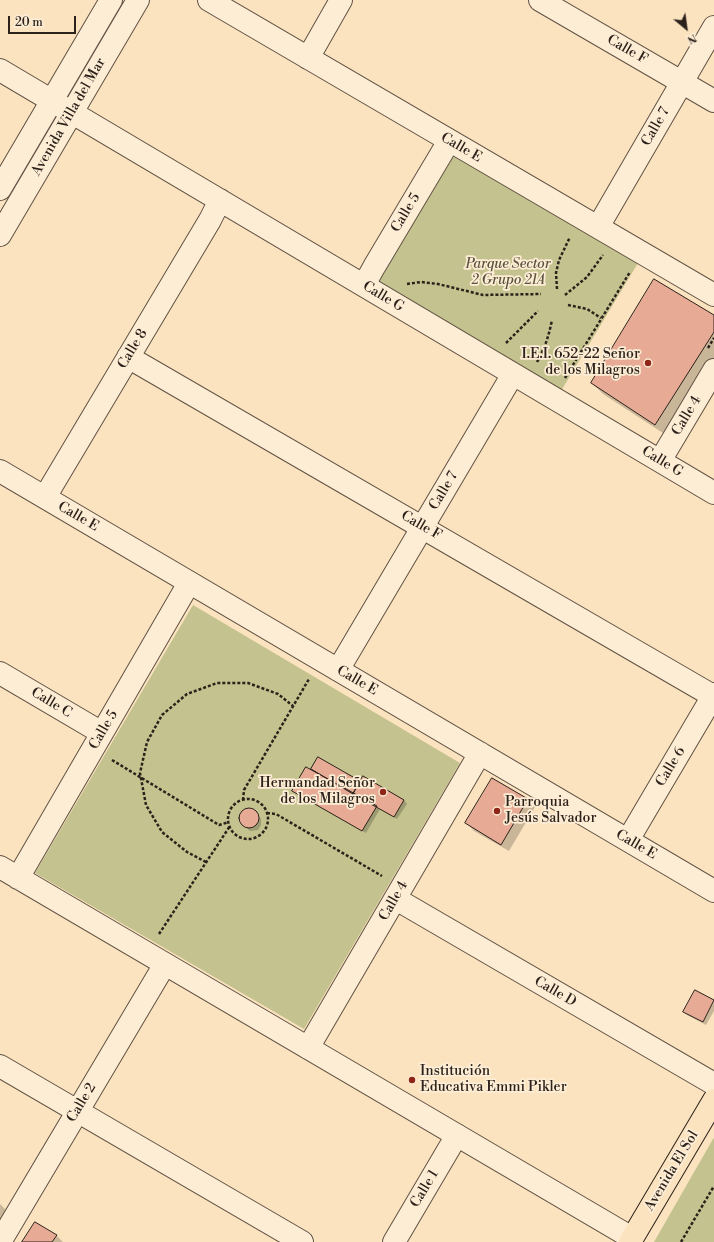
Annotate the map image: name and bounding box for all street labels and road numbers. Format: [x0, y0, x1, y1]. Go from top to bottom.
street label: Calle F [604, 32, 650, 68]
street label: Avenida Villa del Mar [28, 55, 110, 179]
street label: Calle 7 [638, 105, 674, 149]
street label: Calle E [437, 130, 485, 166]
street label: Calle 5 [388, 190, 424, 236]
street label: Calle G [359, 278, 407, 316]
street label: Calle 8 [115, 326, 151, 372]
street label: Calle 4 [669, 393, 705, 439]
street label: Calle G [638, 443, 686, 481]
street label: Calle 7 [426, 469, 462, 513]
street label: Calle E [54, 499, 102, 535]
street label: Calle F [398, 508, 444, 544]
street label: Calle E [333, 663, 381, 699]
street label: Calle C [28, 684, 74, 722]
street label: Calle 5 [86, 707, 122, 753]
street label: Calle 6 [653, 744, 689, 790]
street label: Calle E [612, 827, 660, 863]
street label: Calle 4 [376, 878, 412, 924]
street label: Calle D [531, 973, 579, 1011]
street label: Calle 2 [64, 1080, 100, 1126]
street label: Avenida El Sol [642, 1128, 702, 1214]
street label: Calle 1 [407, 1167, 443, 1211]

